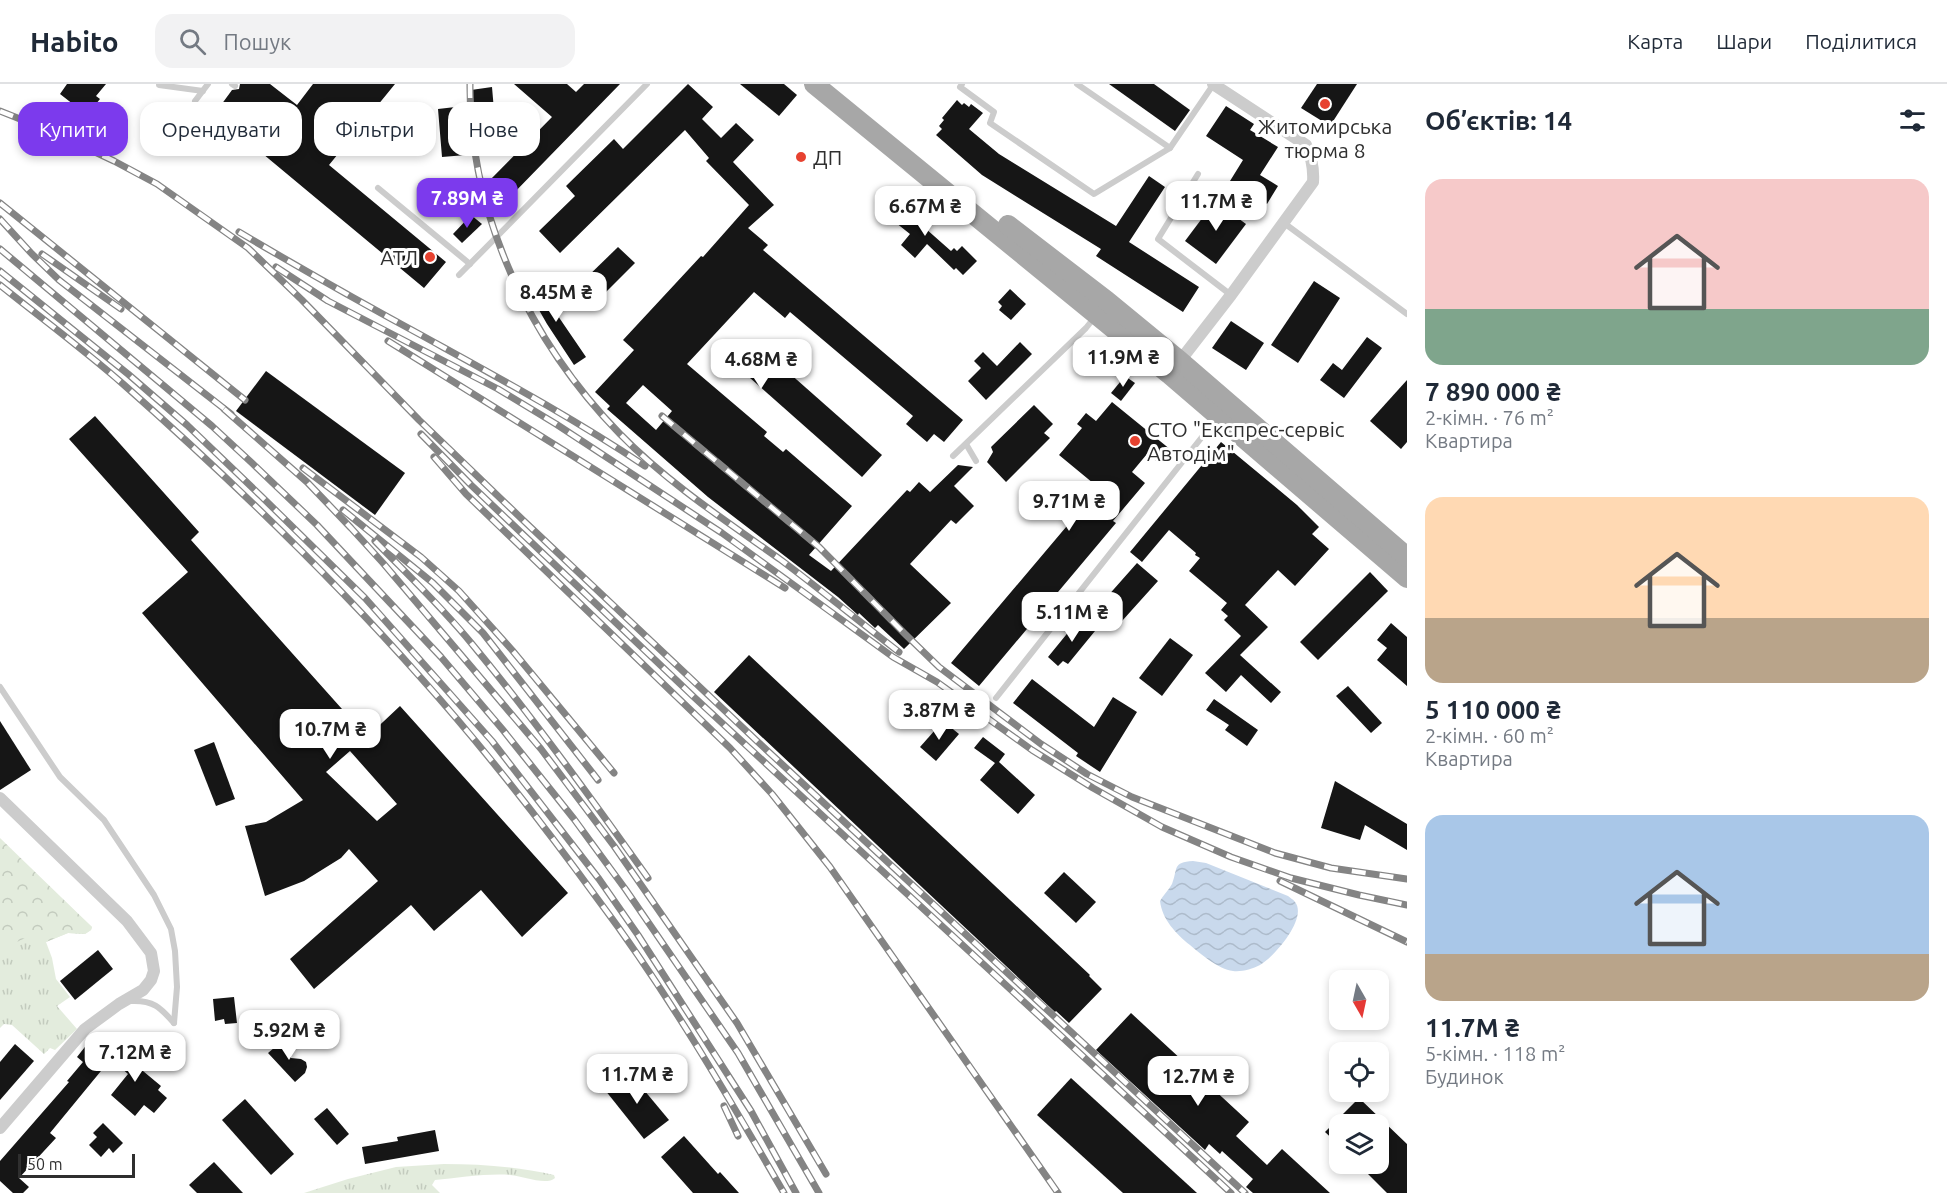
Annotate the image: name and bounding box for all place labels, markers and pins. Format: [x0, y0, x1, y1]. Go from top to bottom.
marker: Житомирська тюрма 8 [1318, 97, 1332, 111]
place label: Житомирська тюрма 8 [1258, 114, 1392, 162]
place label: ДП [813, 145, 842, 169]
marker: ДП [794, 150, 808, 164]
pin: 7.89M ₴ [412, 178, 522, 229]
pin: 11.7M ₴ [1161, 181, 1271, 232]
pin: 6.67M ₴ [870, 186, 980, 237]
place label: АТЛ [380, 245, 418, 269]
marker: АТЛ [423, 250, 437, 264]
pin: 8.45M ₴ [501, 272, 611, 323]
pin: 11.9M ₴ [1068, 337, 1178, 388]
pin: 4.68M ₴ [706, 339, 816, 390]
place label: СТО "Експрес-сервіс Автодім" [1147, 417, 1345, 465]
marker: СТО "Експрес-сервіс Автодім" [1128, 434, 1142, 448]
pin: 9.71M ₴ [1014, 481, 1124, 532]
pin: 5.11M ₴ [1017, 592, 1127, 643]
pin: 3.87M ₴ [884, 690, 994, 741]
pin: 10.7M ₴ [275, 709, 385, 760]
pin: 5.92M ₴ [234, 1010, 344, 1061]
pin: 7.12M ₴ [80, 1032, 190, 1083]
pin: 11.7M ₴ [582, 1054, 692, 1105]
pin: 12.7M ₴ [1143, 1056, 1253, 1107]

